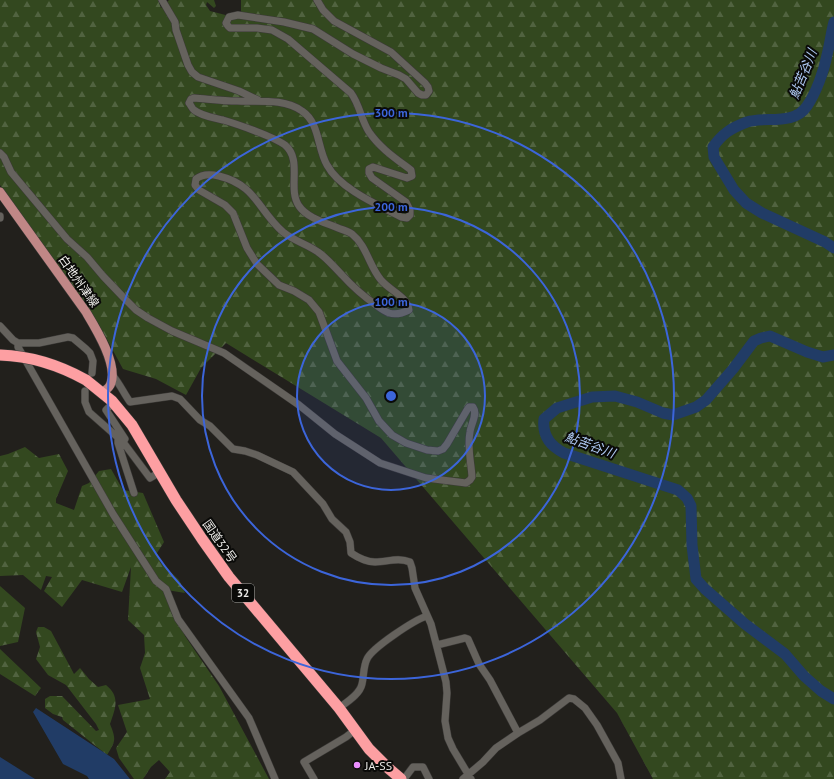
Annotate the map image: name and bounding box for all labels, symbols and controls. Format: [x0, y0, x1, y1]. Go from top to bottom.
water label: 鮎苦谷川 [785, 45, 821, 101]
text: 300 m [374, 105, 408, 120]
text: 200 m [374, 199, 408, 214]
street label: 白地州津線 [56, 252, 102, 310]
text: 100 m [374, 294, 408, 309]
centre of rings [384, 389, 398, 403]
water label: 鮎苦谷川 [563, 428, 619, 463]
street label: 国道32号 [200, 517, 240, 565]
road number: 32 [232, 584, 254, 602]
place label: JA-SS [364, 758, 392, 773]
marker: JA-SS [352, 760, 362, 770]

